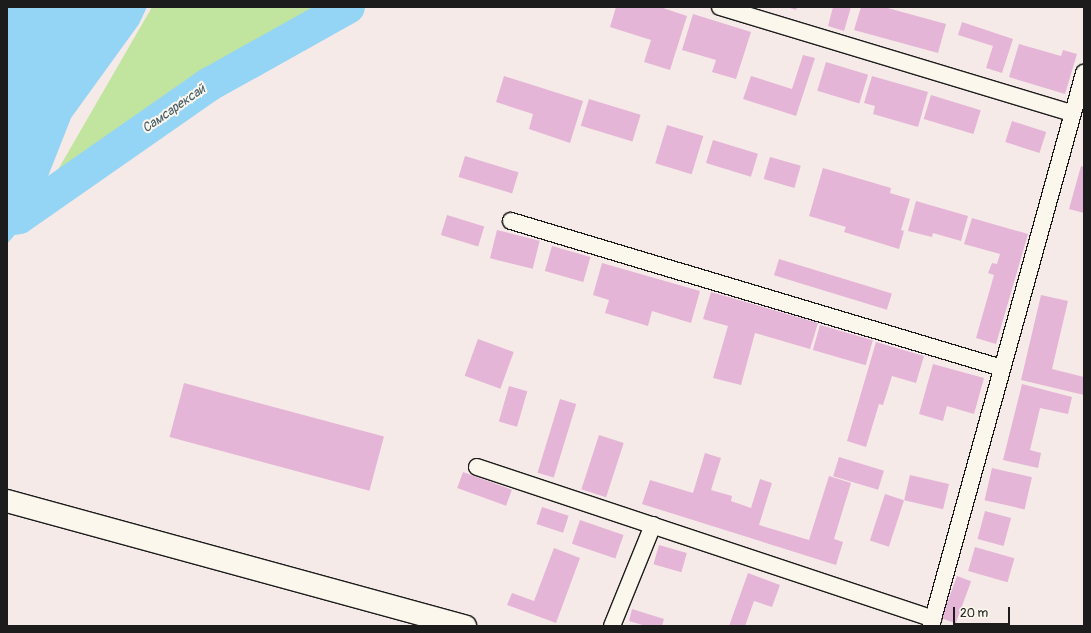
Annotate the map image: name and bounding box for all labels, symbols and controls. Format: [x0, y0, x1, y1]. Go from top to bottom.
water label: Самсарексай [139, 82, 209, 136]
scale bar [955, 599, 1012, 625]
text: 20 m [960, 606, 988, 621]

